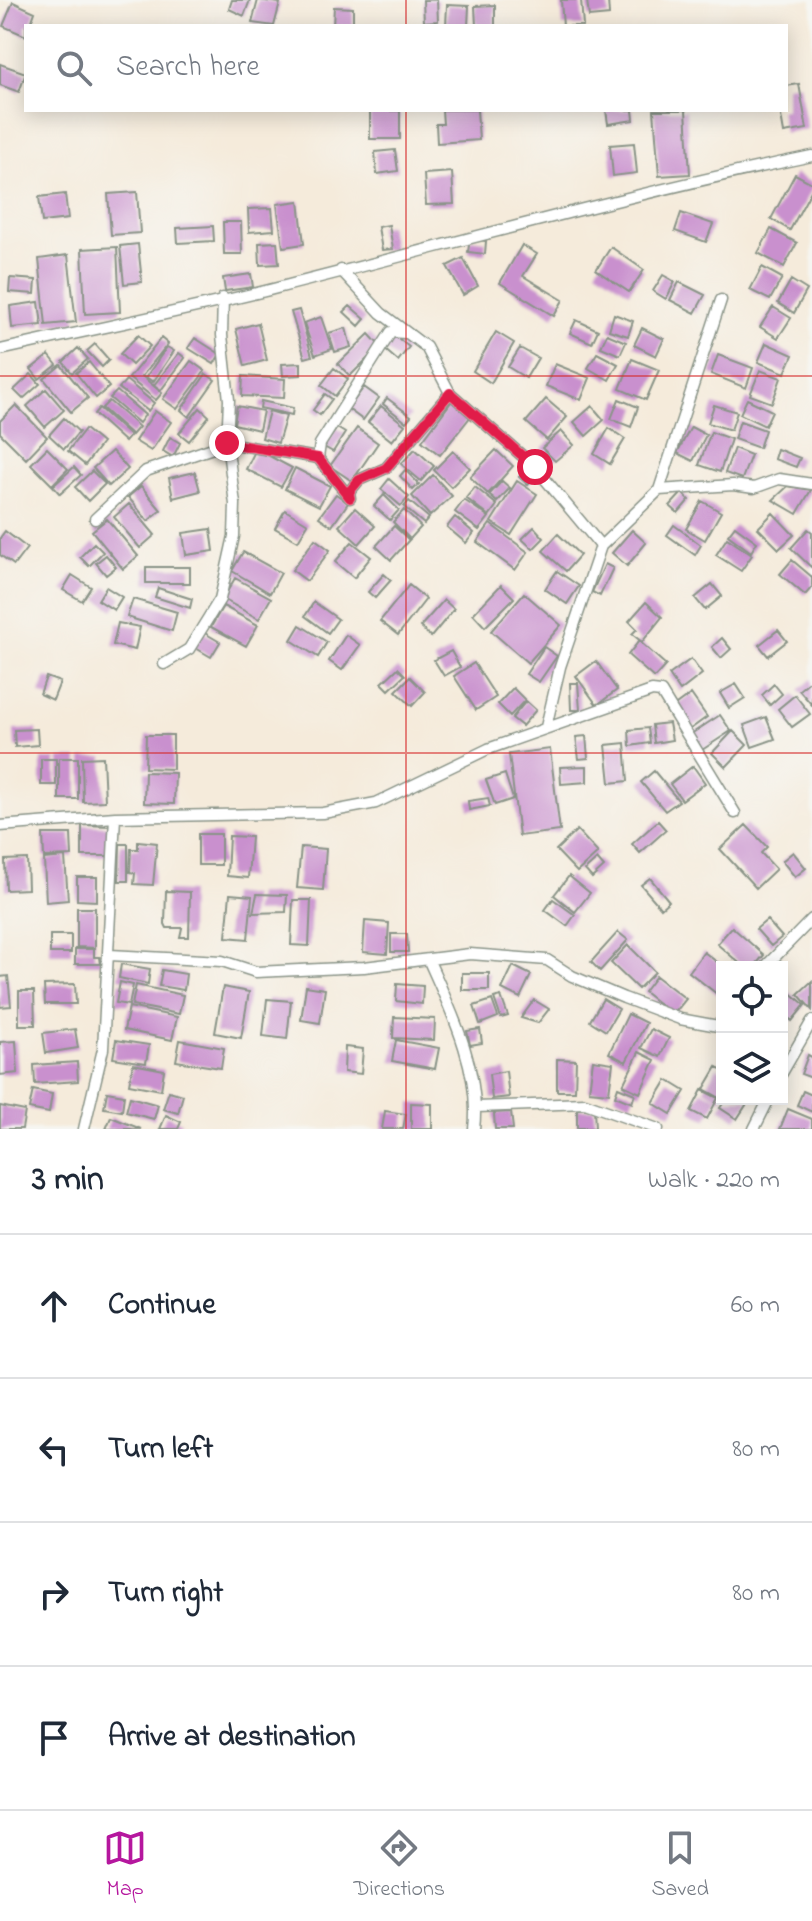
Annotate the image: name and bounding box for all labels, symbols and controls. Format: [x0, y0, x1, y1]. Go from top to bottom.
search box [24, 24, 788, 112]
icon: search [52, 46, 96, 90]
text: Search here [116, 46, 260, 90]
route end [209, 425, 245, 461]
route start [517, 449, 553, 485]
map controls [716, 961, 788, 1105]
button: locate [716, 961, 788, 1033]
button: layers [716, 1033, 788, 1105]
text: 3 min [32, 1156, 104, 1206]
text: Walk · 220 m [648, 1162, 780, 1200]
icon: ahead [32, 1284, 76, 1328]
text: Continue [108, 1284, 216, 1328]
text: 60 m [731, 1287, 780, 1325]
icon: left [32, 1428, 76, 1472]
text: Turn left [108, 1428, 213, 1472]
text: 80 m [732, 1431, 780, 1469]
icon: right [32, 1572, 76, 1616]
text: Turn right [108, 1572, 223, 1616]
text: 80 m [732, 1575, 780, 1613]
icon: arrive [32, 1716, 76, 1760]
text: Arrive at destination [108, 1716, 356, 1760]
tab: Map [103, 1826, 147, 1906]
tab: Directions [354, 1826, 445, 1906]
tab: Saved [651, 1826, 709, 1906]

